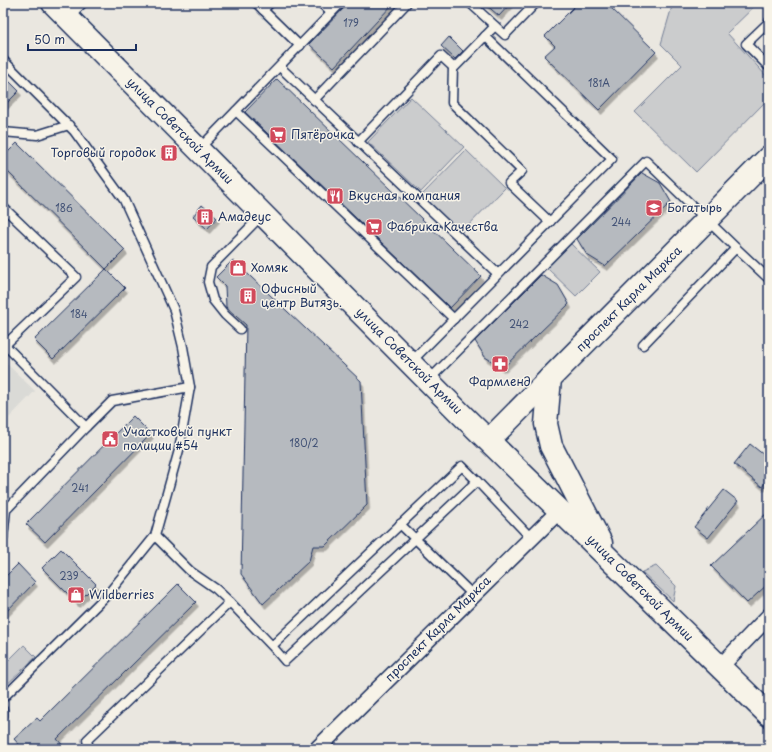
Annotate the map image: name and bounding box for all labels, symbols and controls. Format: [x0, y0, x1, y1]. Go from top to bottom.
house number: 179 [343, 15, 359, 30]
scale bar [28, 26, 136, 52]
text: 50 m [34, 30, 65, 48]
street label: улица Советской Армии [123, 73, 238, 188]
house number: 181А [588, 75, 610, 90]
supermarket icon: Пятёрочка [268, 125, 288, 145]
place label: Пятёрочка [291, 125, 355, 143]
place label: Торговый городок [50, 143, 157, 161]
building icon: Торговый городок [159, 143, 179, 163]
restaurant icon: Вкусная компания [325, 186, 345, 206]
place label: Вкусная компания [348, 186, 461, 204]
school or university icon: Богатырь [644, 198, 664, 218]
place label: Богатырь [667, 198, 722, 216]
house number: 186 [55, 200, 73, 215]
building icon: Амадеус [195, 207, 215, 227]
place label: Амадеус [218, 207, 271, 225]
house number: 244 [611, 214, 631, 229]
supermarket icon: Фабрика Качества [364, 217, 384, 237]
place label: Фабрика Качества [387, 217, 499, 235]
street label: проспект Карла Маркса [571, 241, 686, 355]
shop icon: Хомяк [228, 258, 248, 278]
place label: Хомяк [251, 258, 288, 276]
place label: Офисный центр Витязь. [261, 279, 342, 311]
building icon: Офисный центр Витязь. [238, 286, 258, 306]
street label: улица Советской Армии [352, 303, 467, 418]
house number: 184 [70, 306, 88, 321]
house number: 242 [509, 316, 529, 331]
pharmacy icon: Фармленд [490, 354, 510, 374]
place label: Фармленд [469, 372, 531, 390]
place label: Участковый пункт полиции #54 [123, 422, 232, 454]
public building icon: Участковый пункт полиции #54 [100, 429, 120, 449]
house number: 180/2 [289, 435, 319, 450]
house number: 241 [71, 480, 89, 495]
street label: улица Советской Армии [583, 530, 698, 645]
house number: 239 [59, 568, 79, 583]
street label: проспект Карла Маркса [380, 571, 495, 685]
shop icon: Wildberries [66, 585, 86, 605]
place label: Wildberries [89, 585, 155, 603]

